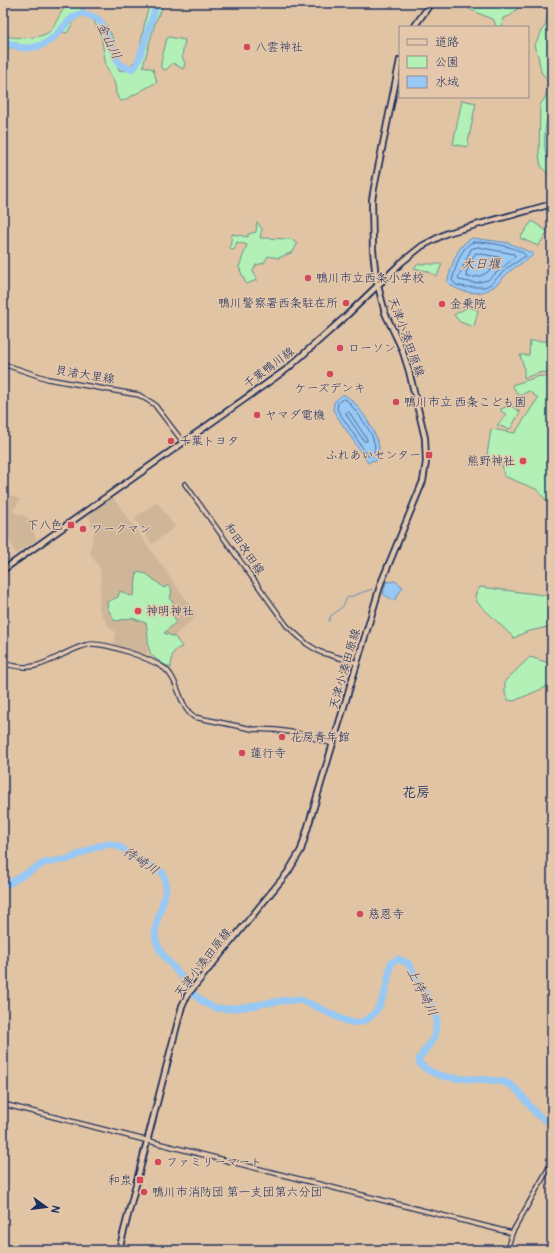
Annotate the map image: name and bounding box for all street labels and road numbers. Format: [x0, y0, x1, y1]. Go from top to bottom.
street label: 天津小湊田原線 [385, 295, 427, 379]
street label: 千葉鴨川線 [241, 344, 297, 392]
street label: 貝渚大里線 [54, 363, 116, 387]
street label: 和田改田線 [221, 520, 267, 578]
street label: 天津小湊田原線 [326, 627, 364, 711]
street label: 天津小湊田原線 [171, 925, 235, 1001]

